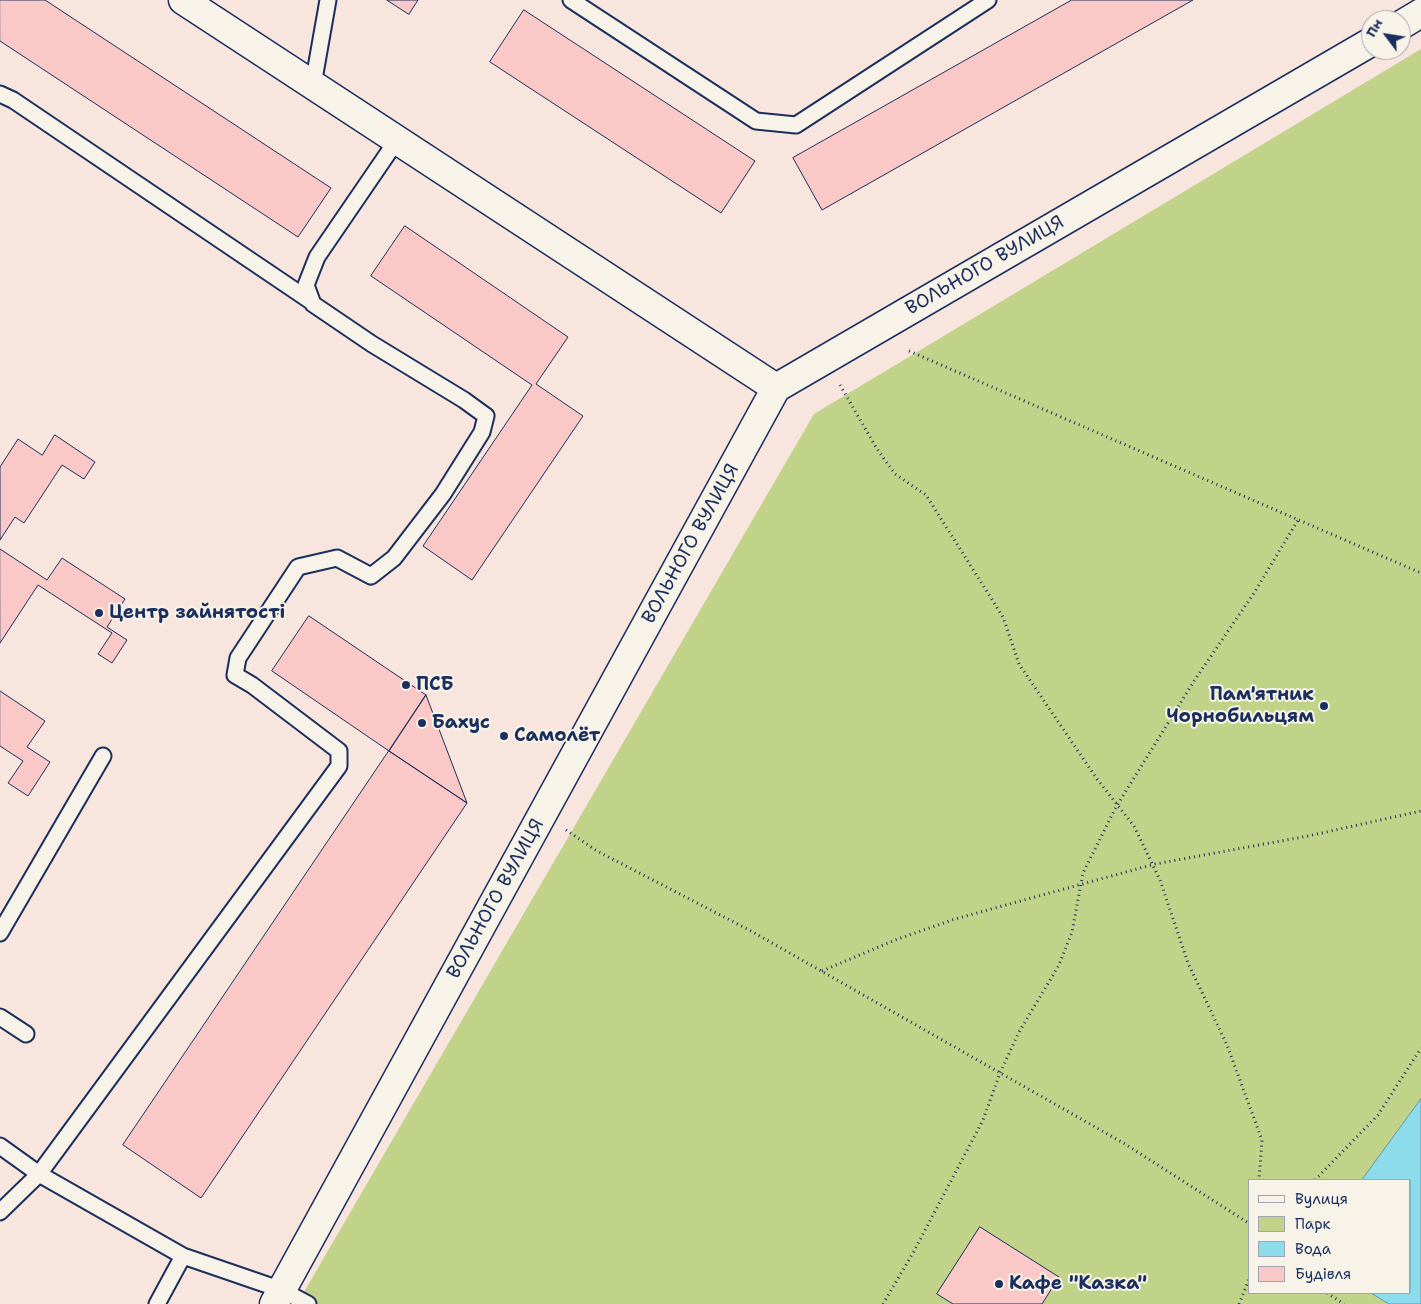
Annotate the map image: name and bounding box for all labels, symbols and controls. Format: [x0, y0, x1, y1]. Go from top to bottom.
north arrow [1361, 10, 1411, 60]
text: Пн [1362, 15, 1386, 40]
street label: ВОЛЬНОГО ВУЛИЦЯ [902, 211, 1068, 321]
street label: ВОЛЬНОГО ВУЛИЦЯ [638, 460, 744, 628]
place label: Центр зайнятості [109, 602, 285, 624]
marker: Центр зайнятості [93, 607, 105, 619]
place label: ПСБ [416, 674, 453, 696]
marker: ПСБ [400, 679, 412, 691]
place label: Пам'ятник Чорнобильцям [1166, 684, 1314, 728]
marker: Пам'ятник Чорнобильцям [1318, 700, 1330, 712]
place label: Бахус [432, 712, 490, 734]
marker: Бахус [416, 717, 428, 729]
place label: Самолёт [514, 725, 600, 747]
marker: Самолёт [498, 730, 510, 742]
street label: ВОЛЬНОГО ВУЛИЦЯ [443, 815, 549, 983]
legend [1248, 1179, 1411, 1294]
text: Вулиця [1295, 1189, 1348, 1209]
text: Парк [1295, 1214, 1331, 1234]
text: Вода [1295, 1239, 1331, 1259]
text: Будівля [1295, 1264, 1351, 1284]
place label: Кафе "Казка" [1009, 1273, 1147, 1295]
marker: Кафе "Казка" [993, 1278, 1005, 1290]

